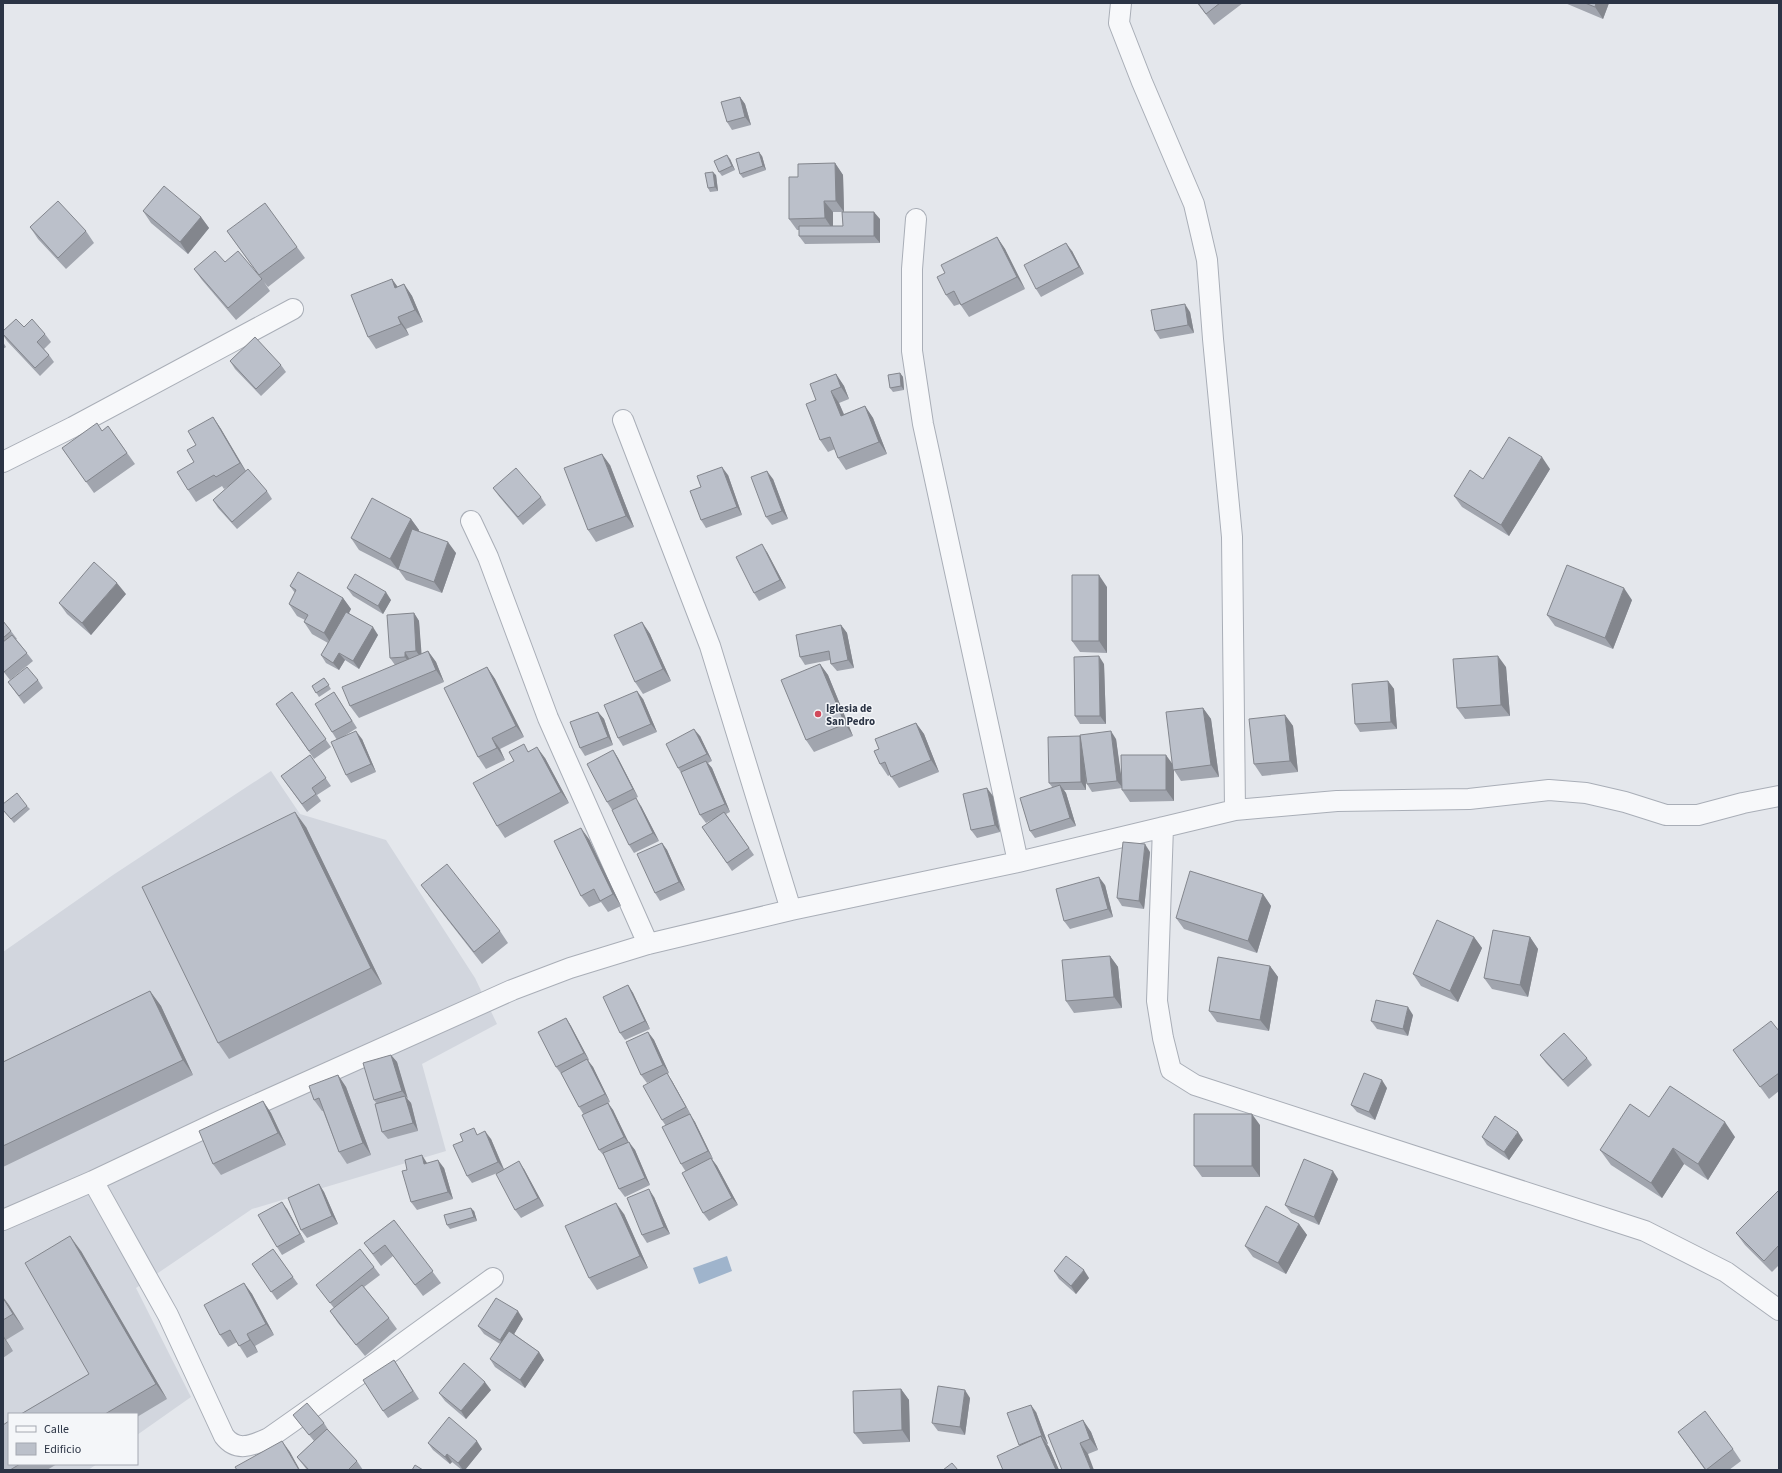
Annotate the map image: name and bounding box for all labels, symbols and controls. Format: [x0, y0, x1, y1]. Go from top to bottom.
place label: Iglesia de San Pedro [826, 701, 875, 729]
marker: Iglesia de San Pedro [813, 709, 823, 719]
legend [8, 1413, 138, 1465]
text: Calle [44, 1421, 69, 1438]
text: Edificio [44, 1441, 81, 1458]

